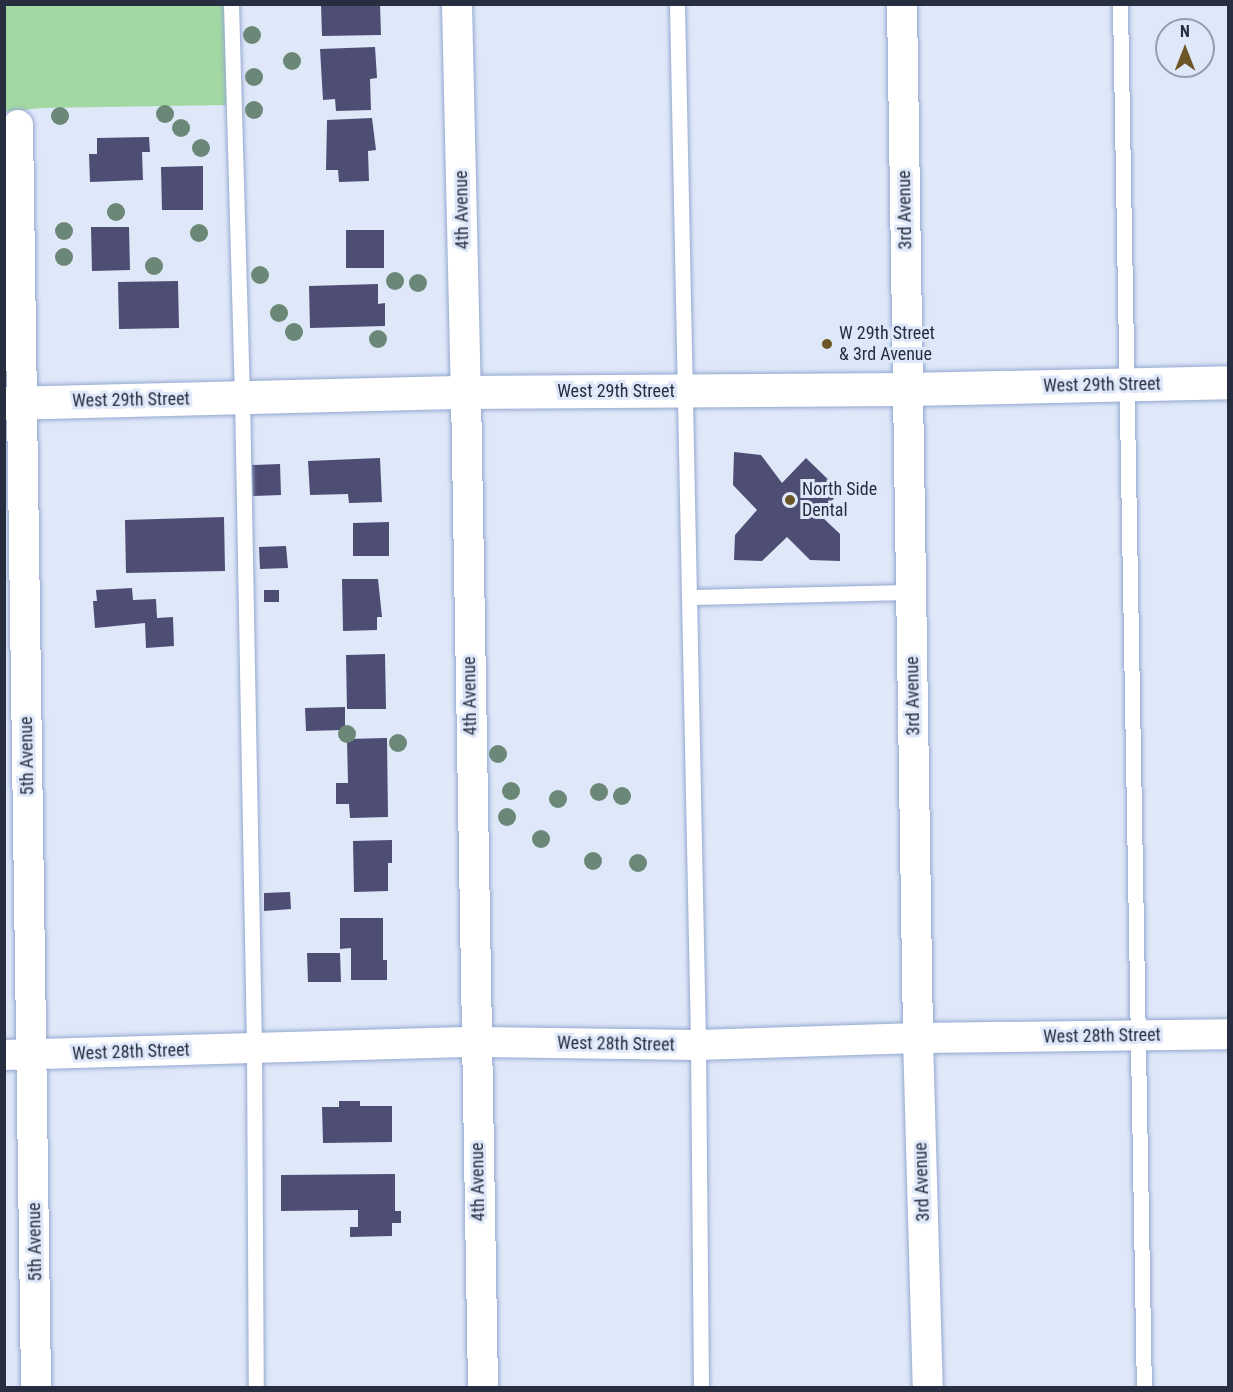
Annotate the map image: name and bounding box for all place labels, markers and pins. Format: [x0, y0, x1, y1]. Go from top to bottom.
place label: W 29th Street & 3rd Avenue [839, 323, 935, 366]
marker: W 29th Street & 3rd Avenue [820, 337, 834, 351]
place label: North Side Dental [802, 479, 877, 522]
marker: North Side Dental [783, 493, 797, 507]

